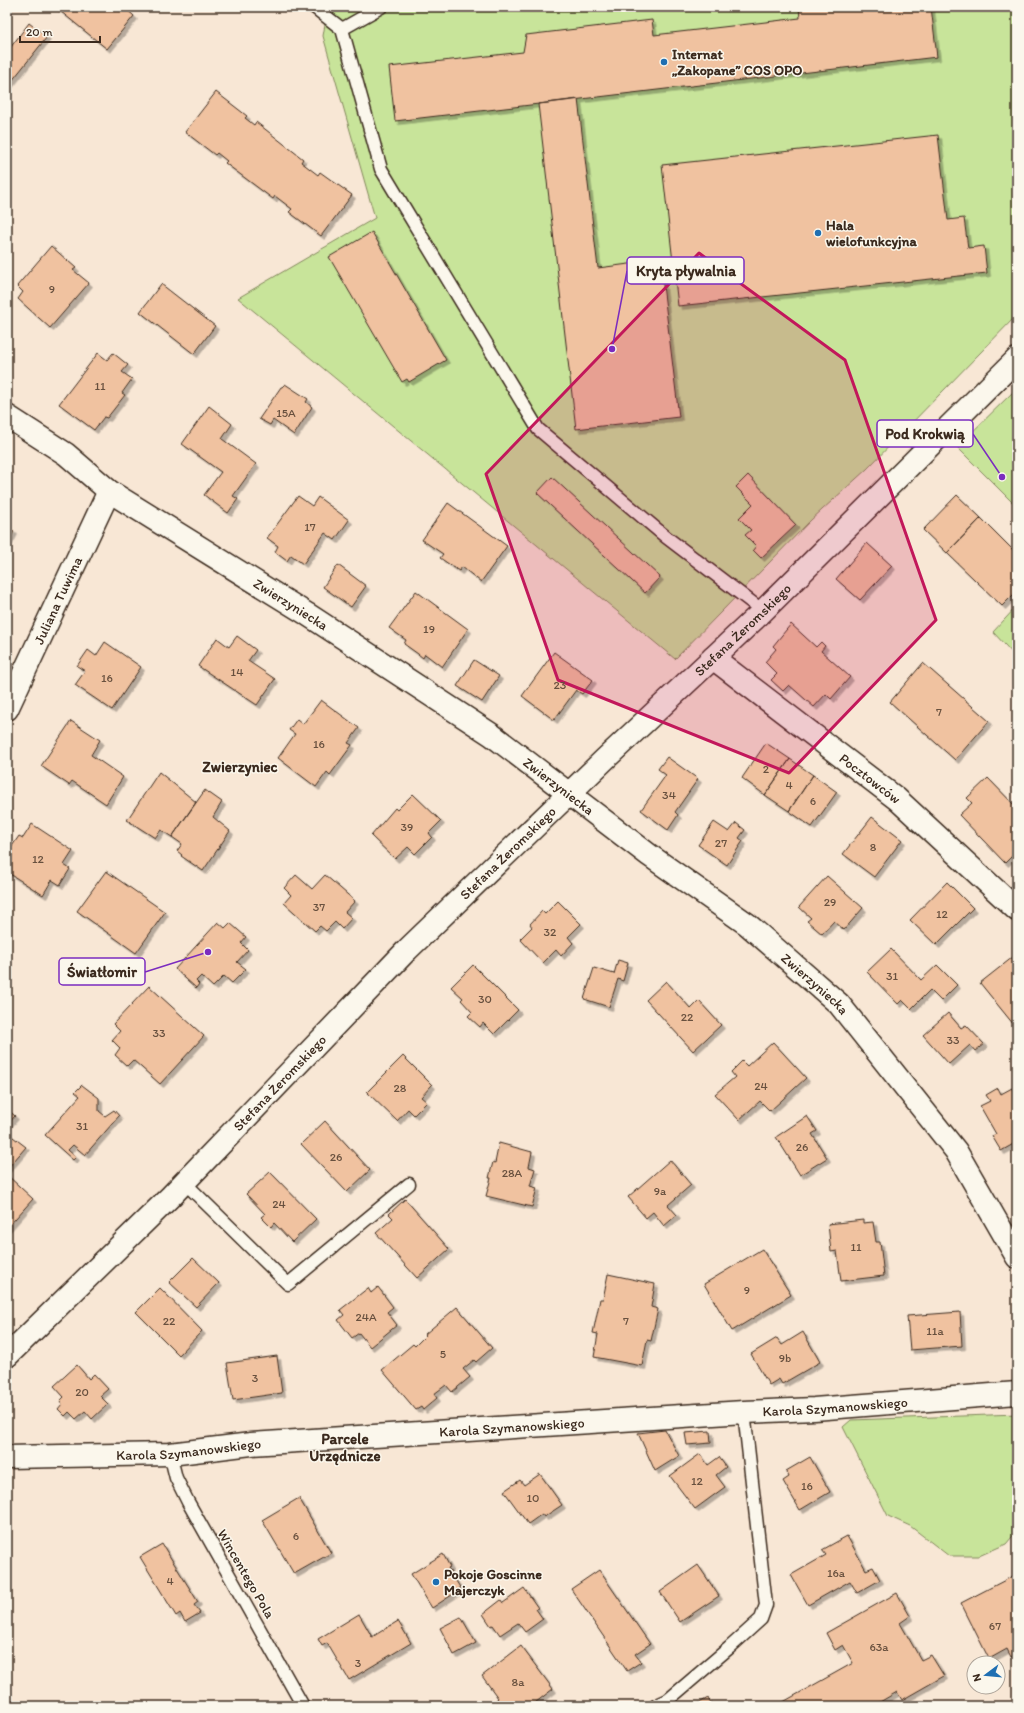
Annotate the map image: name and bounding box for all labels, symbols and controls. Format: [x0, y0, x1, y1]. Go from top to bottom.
scale bar [20, 18, 100, 44]
text: 20 m [26, 25, 53, 39]
place label: Internat „Zakopane” COS OPO [672, 46, 802, 79]
marker: Internat „Zakopane” COS OPO [659, 57, 669, 67]
place label: Hala wielofunkcyjna [826, 217, 917, 250]
marker: Hala wielofunkcyjna [813, 228, 823, 238]
callout: Kryta pływalnia [627, 257, 744, 284]
text: Kryta pływalnia [636, 262, 736, 281]
house number: 9 [49, 282, 55, 296]
house number: 11 [94, 379, 106, 393]
house number: 15A [276, 406, 296, 420]
callout: Pod Krokwią [877, 420, 973, 447]
text: Pod Krokwią [885, 425, 965, 444]
house number: 17 [304, 520, 316, 534]
street label: Juliana Tuwima [30, 553, 86, 647]
street label: Zwierzyniecka [250, 574, 331, 634]
street label: Stefana Żeromskiego [691, 580, 794, 680]
house number: 19 [423, 622, 435, 636]
house number: 14 [231, 665, 243, 679]
house number: 16 [101, 671, 113, 685]
house number: 23 [554, 678, 567, 692]
house number: 7 [936, 705, 942, 719]
house number: 16 [313, 737, 325, 751]
street label: Pocztowców [836, 750, 905, 808]
street label: Zwierzyniecka [520, 754, 598, 818]
district label: Zwierzyniec [202, 758, 278, 777]
house number: 2 [763, 762, 770, 776]
house number: 4 [785, 778, 793, 792]
house number: 34 [662, 788, 676, 802]
house number: 6 [810, 794, 816, 808]
street label: Stefana Żeromskiego [456, 803, 559, 903]
house number: 39 [401, 820, 413, 834]
house number: 27 [715, 836, 727, 850]
house number: 8 [870, 840, 877, 854]
house number: 12 [32, 852, 45, 866]
house number: 29 [824, 895, 836, 909]
house number: 37 [313, 900, 325, 914]
house number: 12 [936, 907, 949, 921]
house number: 32 [544, 925, 557, 939]
street label: Zwierzyniecka [778, 949, 852, 1018]
callout: Światłomir [59, 958, 145, 985]
text: Światłomir [67, 962, 138, 981]
house number: 31 [886, 969, 898, 983]
house number: 30 [478, 992, 492, 1006]
house number: 22 [681, 1010, 694, 1024]
house number: 33 [152, 1026, 166, 1040]
street label: Stefana Żeromskiego [229, 1031, 330, 1135]
house number: 33 [946, 1033, 960, 1047]
house number: 24 [754, 1079, 768, 1093]
house number: 28 [394, 1081, 407, 1095]
house number: 31 [76, 1119, 88, 1133]
house number: 26 [796, 1140, 808, 1154]
house number: 26 [330, 1150, 342, 1164]
house number: 28A [502, 1166, 523, 1180]
house number: 9a [654, 1184, 667, 1198]
house number: 24 [272, 1197, 286, 1211]
house number: 11 [850, 1240, 862, 1254]
house number: 9 [744, 1283, 750, 1297]
house number: 24A [355, 1310, 377, 1324]
house number: 22 [163, 1314, 176, 1328]
house number: 7 [623, 1314, 629, 1328]
house number: 11a [926, 1324, 944, 1338]
house number: 5 [440, 1347, 446, 1361]
house number: 9b [779, 1351, 791, 1365]
house number: 3 [252, 1371, 259, 1385]
house number: 20 [75, 1385, 89, 1399]
street label: Karola Szymanowskiego [762, 1393, 908, 1420]
street label: Karola Szymanowskiego [439, 1414, 585, 1440]
district label: Parcele Urzędnicze [309, 1430, 381, 1466]
street label: Karola Szymanowskiego [116, 1435, 262, 1463]
house number: 12 [691, 1474, 704, 1488]
house number: 16 [801, 1479, 813, 1493]
house number: 10 [527, 1491, 539, 1505]
street label: Wincentego Pola [214, 1526, 279, 1622]
house number: 6 [293, 1529, 299, 1543]
place label: Pokoje Goscinne Majerczyk [444, 1566, 542, 1599]
house number: 16a [827, 1566, 846, 1580]
house number: 4 [166, 1574, 174, 1588]
marker: Pokoje Goscinne Majerczyk [431, 1577, 441, 1587]
house number: 67 [989, 1619, 1001, 1633]
house number: 63a [869, 1640, 889, 1654]
north arrow [966, 1655, 1006, 1695]
house number: 3 [355, 1656, 362, 1670]
text: N [970, 1672, 984, 1683]
house number: 8a [512, 1675, 525, 1689]

